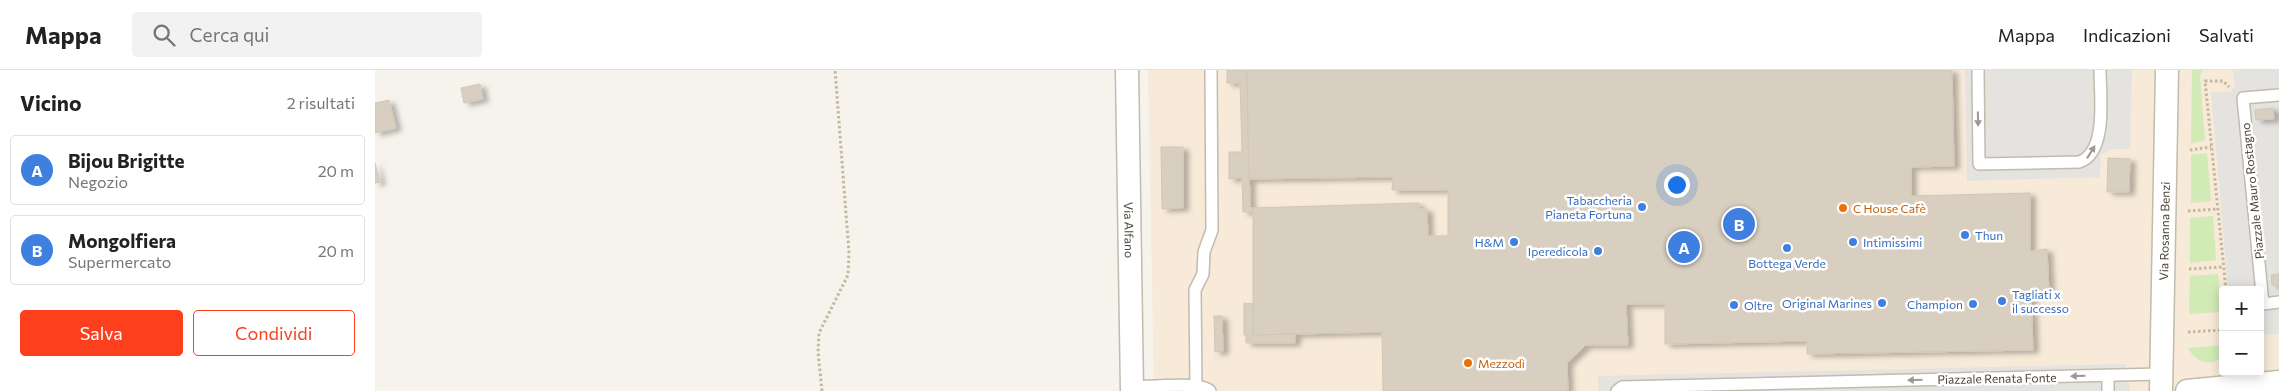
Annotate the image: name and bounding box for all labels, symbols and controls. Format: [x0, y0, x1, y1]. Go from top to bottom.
search box [132, 12, 482, 57]
text: Mappa [25, 20, 102, 49]
icon: search [150, 21, 178, 49]
text: Cerca qui [190, 23, 269, 46]
text: Mappa [1998, 24, 2055, 46]
text: Indicazioni [2083, 24, 2171, 46]
text: Salvati [2199, 24, 2254, 46]
text: Vicino [20, 90, 81, 115]
text: 2 risultati [287, 93, 355, 112]
one-way arrow [1975, 111, 1983, 127]
street label: Piazzale Mauro Rostagno [2238, 122, 2266, 260]
one-way arrow [2087, 145, 2096, 158]
text: Bijou Brigitte [68, 149, 184, 172]
text: A [31, 161, 43, 180]
text: 20 m [318, 161, 354, 180]
text: Negozio [68, 172, 128, 191]
your location [1664, 172, 1690, 198]
street label: Via Rosanna Benzi [2156, 181, 2172, 281]
place label: Tabaccheria Pianeta Fortuna [1545, 193, 1632, 221]
marker: Tabaccheria Pianeta Fortuna [1636, 201, 1648, 213]
place label: C House Cafè [1853, 201, 1926, 215]
street label: Via Alfano [1122, 202, 1137, 258]
marker: C House Cafè [1837, 202, 1849, 214]
pin: B [1723, 205, 1755, 243]
pin: A [1668, 228, 1700, 266]
place label: Thun [1975, 228, 2003, 242]
text: Mongolfiera [68, 229, 176, 252]
marker: Thun [1959, 229, 1971, 241]
place label: H&M [1475, 235, 1504, 249]
place label: Intimissimi [1863, 235, 1922, 249]
marker: H&M [1508, 236, 1520, 248]
marker: Intimissimi [1847, 236, 1859, 248]
text: B [32, 241, 42, 260]
text: 20 m [318, 241, 354, 260]
marker: Bottega Verde [1781, 242, 1793, 254]
place label: Iperedicola [1528, 244, 1588, 258]
marker: Iperedicola [1592, 245, 1604, 257]
text: Supermercato [68, 252, 171, 271]
place label: Bottega Verde [1748, 256, 1826, 270]
map controls [2219, 286, 2264, 376]
button: + [2219, 286, 2264, 331]
place label: Tagliati x il successo [2012, 287, 2069, 315]
marker: Tagliati x il successo [1996, 295, 2008, 307]
place label: Original Marines [1782, 296, 1872, 310]
marker: Original Marines [1876, 297, 1888, 309]
place label: Champion [1907, 297, 1963, 311]
place label: Oltre [1744, 298, 1773, 312]
marker: Champion [1967, 298, 1979, 310]
marker: Oltre [1728, 299, 1740, 311]
button: Salva [20, 310, 183, 356]
button: Condividi [193, 310, 355, 356]
button: − [2219, 331, 2264, 376]
place label: Mezzodì [1478, 356, 1525, 370]
marker: Mezzodì [1462, 357, 1474, 369]
street label: Piazzale Renata Fonte [1937, 370, 2057, 386]
one-way arrow [2069, 372, 2085, 380]
one-way arrow [1907, 376, 1923, 384]

